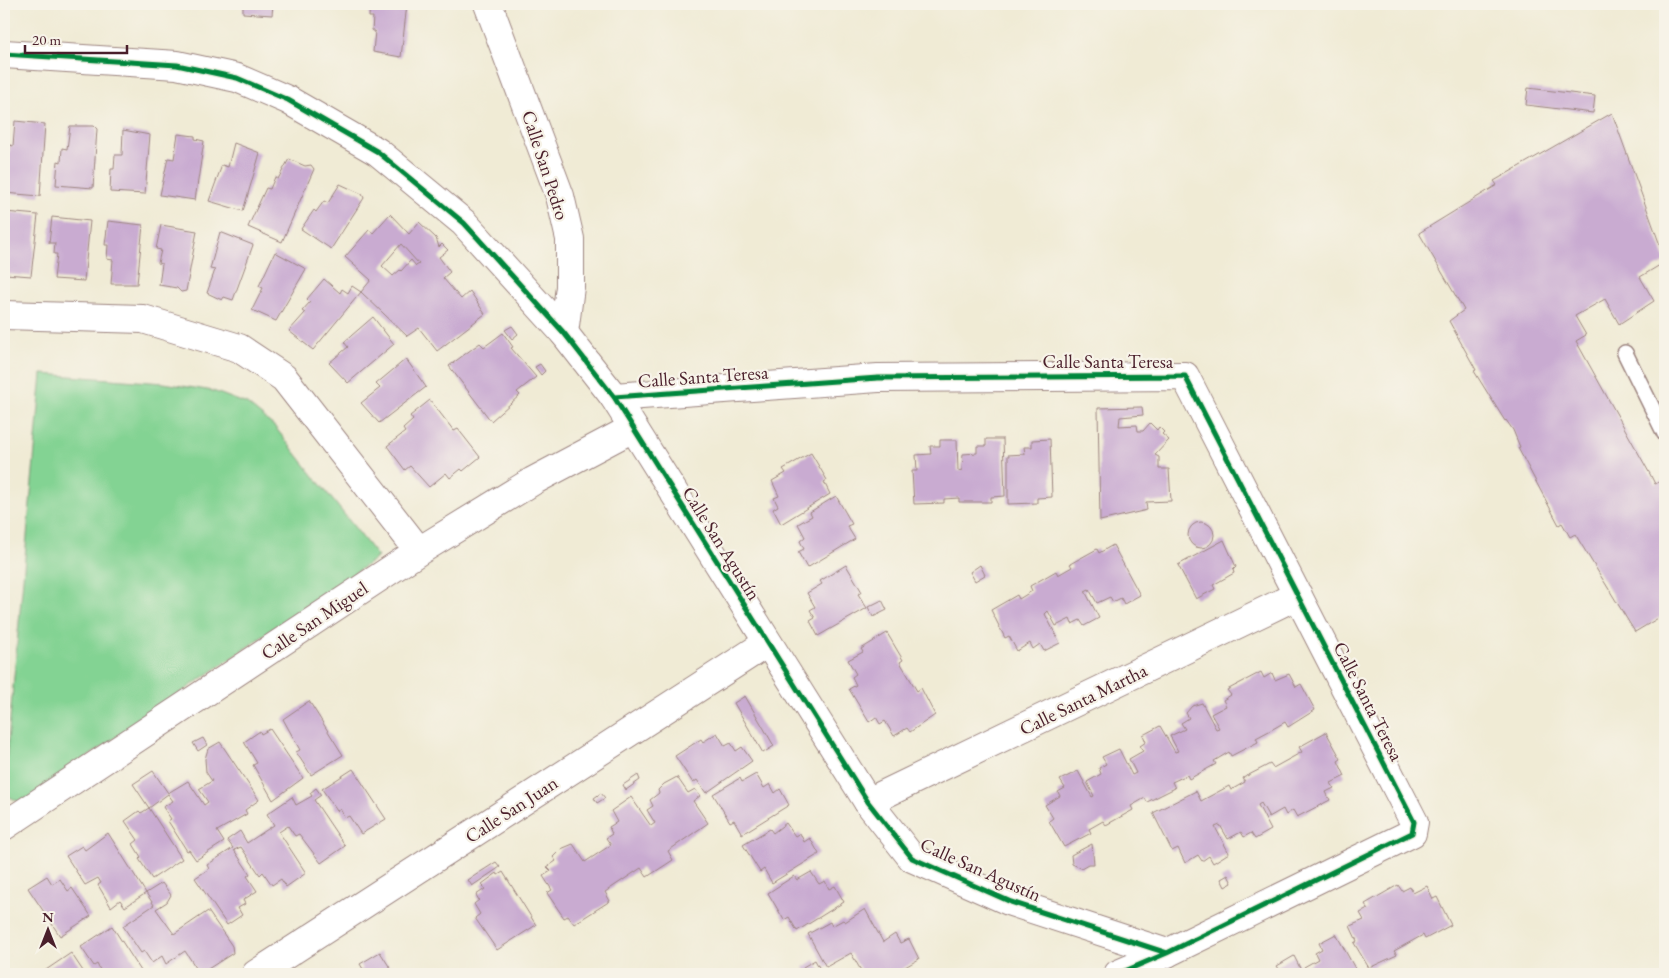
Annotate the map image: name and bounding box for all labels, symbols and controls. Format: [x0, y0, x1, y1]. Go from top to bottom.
scale bar [25, 22, 128, 54]
text: 20 m [32, 30, 61, 49]
street label: Calle San Pedro [516, 107, 575, 223]
street label: Calle Santa Teresa [1043, 349, 1174, 374]
street label: Calle Santa Teresa [637, 359, 770, 394]
street label: Calle San Agustín [677, 482, 767, 605]
street label: Calle San Miguel [256, 575, 373, 665]
street label: Calle Santa Teresa [1328, 637, 1410, 766]
street label: Calle Santa Martha [1015, 658, 1152, 741]
street label: Calle San Juan [460, 770, 562, 849]
street label: Calle San Agustín [916, 832, 1045, 907]
north arrow [22, 906, 72, 956]
text: N [42, 908, 54, 926]

